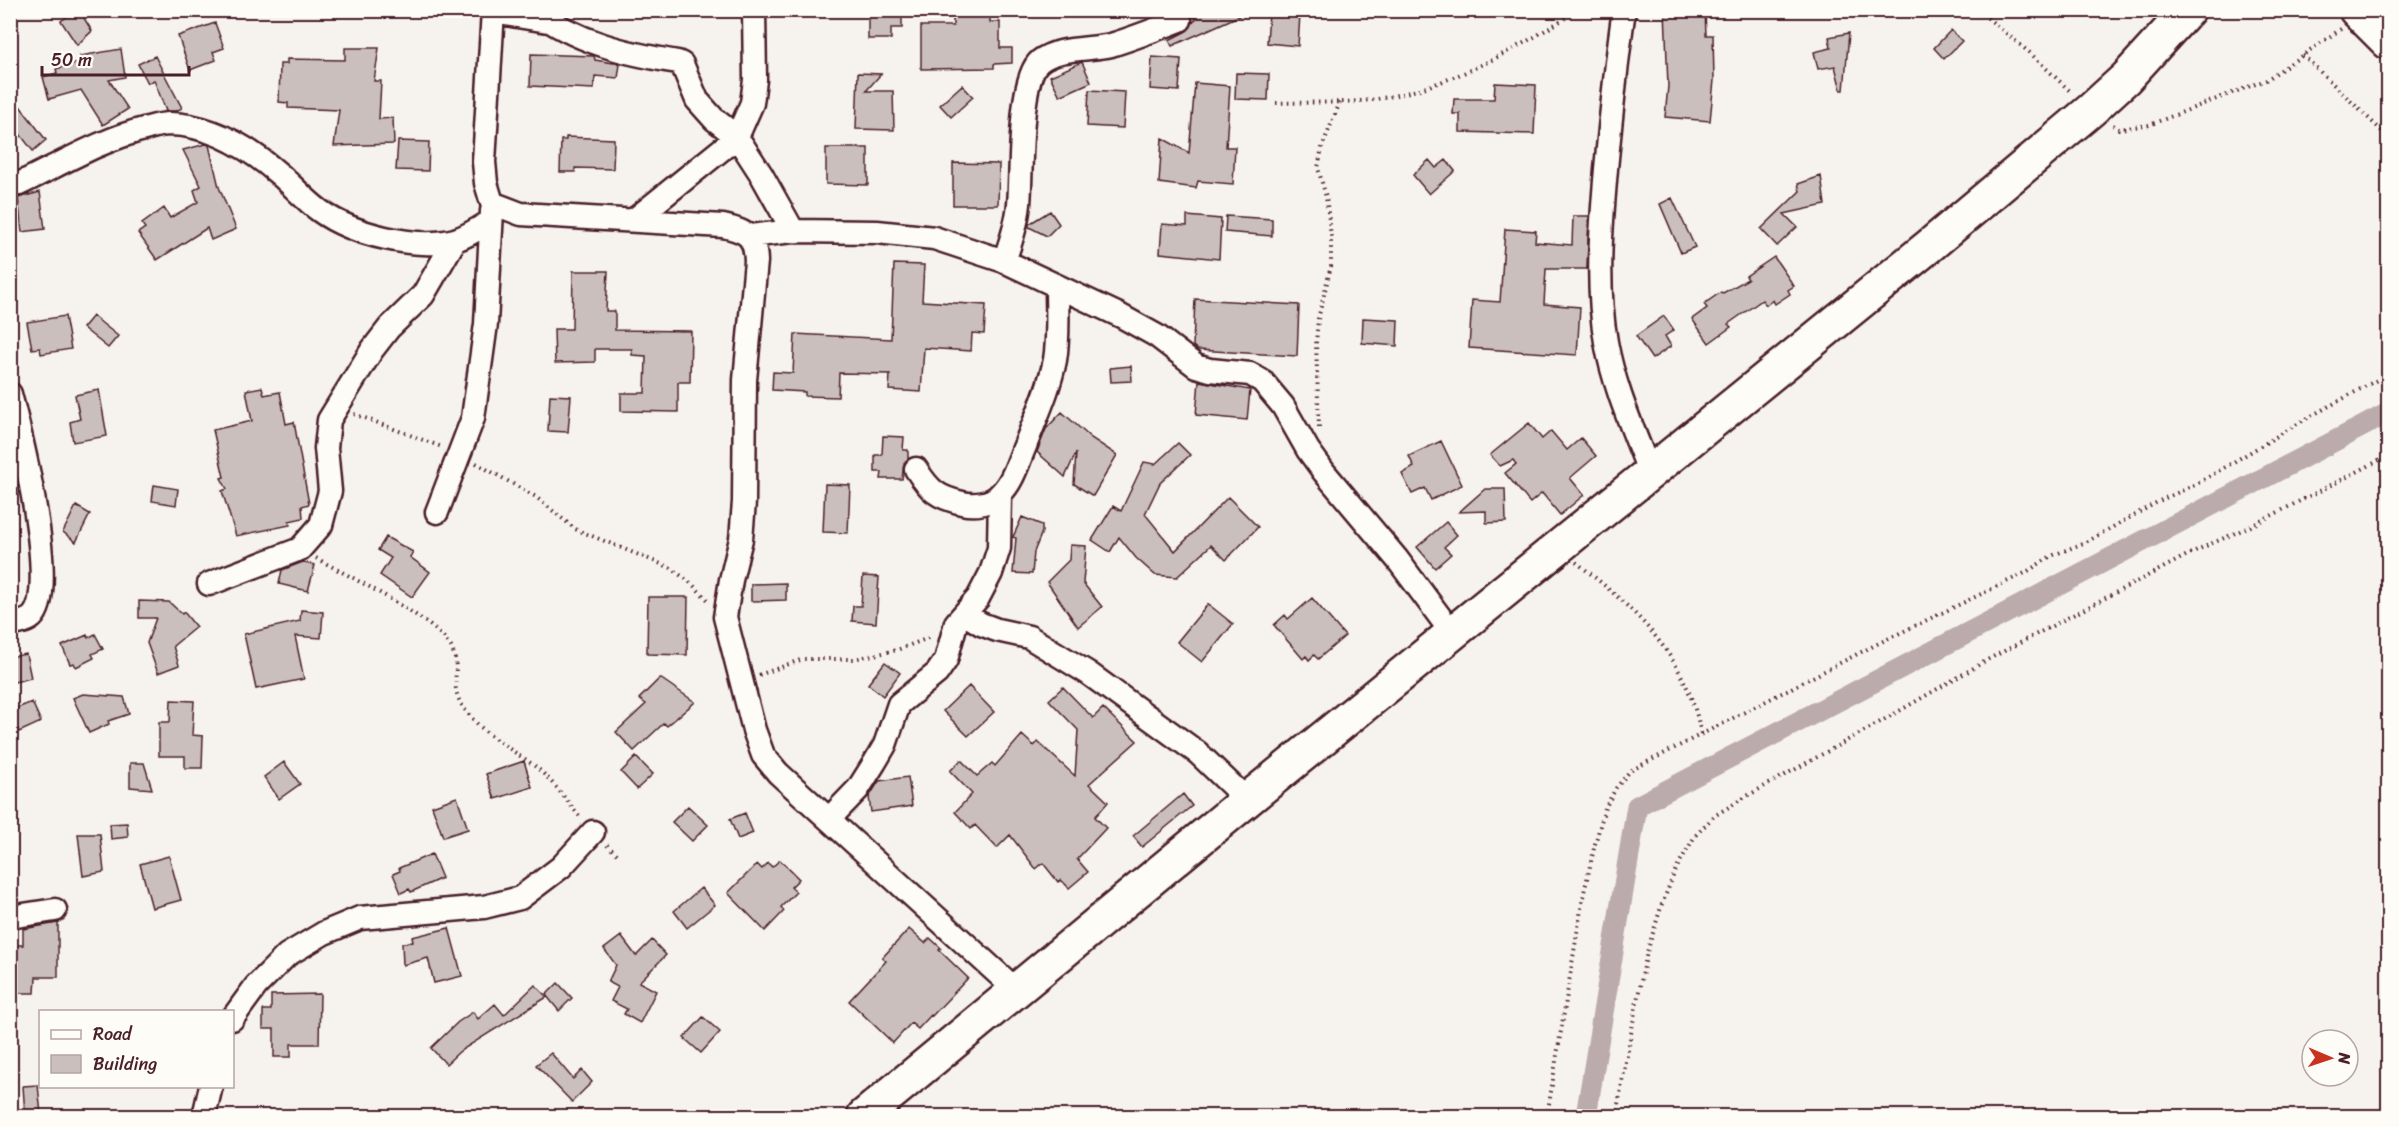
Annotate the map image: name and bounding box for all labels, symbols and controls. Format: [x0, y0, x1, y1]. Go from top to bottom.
scale bar [42, 39, 189, 77]
text: 50 m [51, 44, 92, 76]
legend [39, 1010, 234, 1088]
text: Road [93, 1018, 133, 1050]
north arrow [2300, 1028, 2360, 1088]
text: Building [93, 1048, 157, 1080]
text: N [2330, 1051, 2359, 1065]

